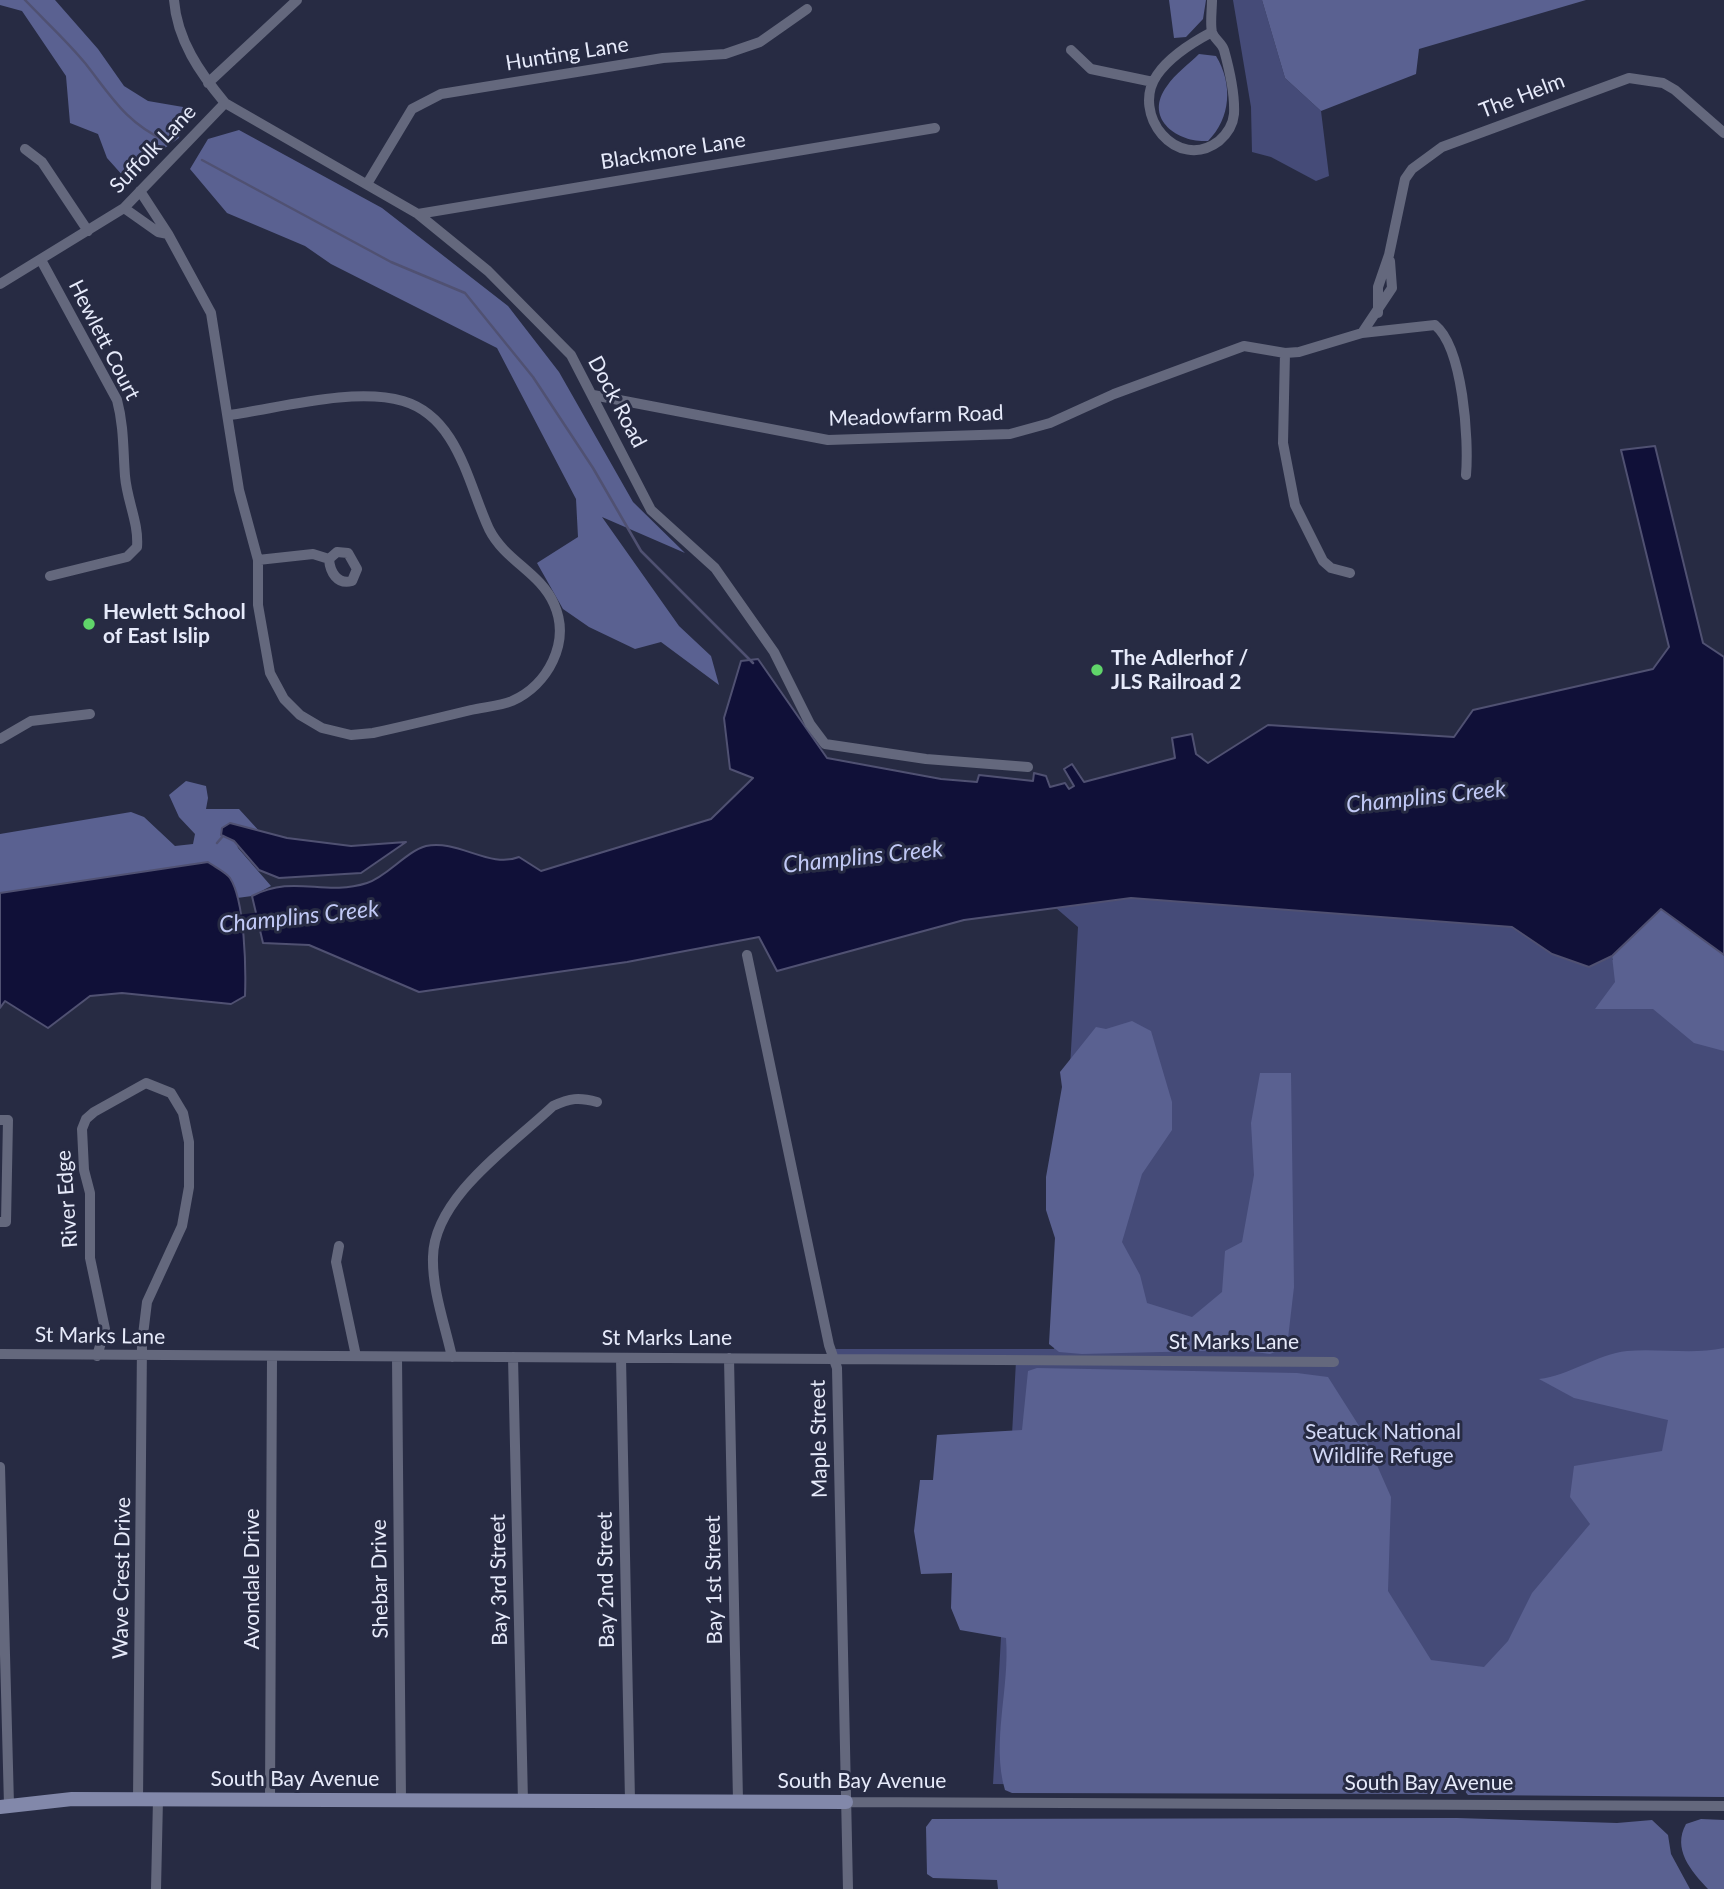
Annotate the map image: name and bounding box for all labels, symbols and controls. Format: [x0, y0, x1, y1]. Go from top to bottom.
street label: Hunting Lane [504, 32, 630, 76]
street label: The Helm [1476, 68, 1568, 124]
street label: Suffolk Lane [105, 99, 201, 199]
street label: Blackmore Lane [599, 127, 747, 175]
street label: Hewlett Court [63, 276, 145, 404]
street label: Dock Road [582, 352, 652, 452]
street label: Meadowfarm Road [828, 400, 1004, 432]
place label: Hewlett School of East Islip [103, 599, 246, 649]
marker: Hewlett School of East Islip [81, 616, 97, 632]
place label: The Adlerhof / JLS Railroad 2 [1111, 645, 1248, 695]
marker: The Adlerhof / JLS Railroad 2 [1089, 662, 1105, 678]
water label: Champlins Creek [1345, 775, 1507, 819]
water label: Champlins Creek [782, 835, 944, 879]
water label: Champlins Creek [218, 895, 380, 939]
street label: River Edge [51, 1149, 83, 1249]
street label: St Marks Lane [35, 1322, 165, 1350]
street label: St Marks Lane [602, 1325, 732, 1351]
street label: St Marks Lane [1169, 1329, 1299, 1355]
street label: Maple Street [805, 1380, 833, 1498]
park label: Seatuck National Wildlife Refuge [1305, 1419, 1461, 1469]
street label: Wave Crest Drive [108, 1497, 136, 1659]
street label: Avondale Drive [239, 1508, 265, 1650]
street label: Bay 2nd Street [592, 1512, 620, 1648]
street label: Bay 3rd Street [485, 1514, 513, 1646]
street label: Bay 1st Street [700, 1515, 728, 1645]
street label: Shebar Drive [366, 1519, 394, 1639]
street label: South Bay Avenue [211, 1766, 379, 1792]
street label: South Bay Avenue [778, 1768, 946, 1794]
street label: South Bay Avenue [1345, 1770, 1513, 1796]

